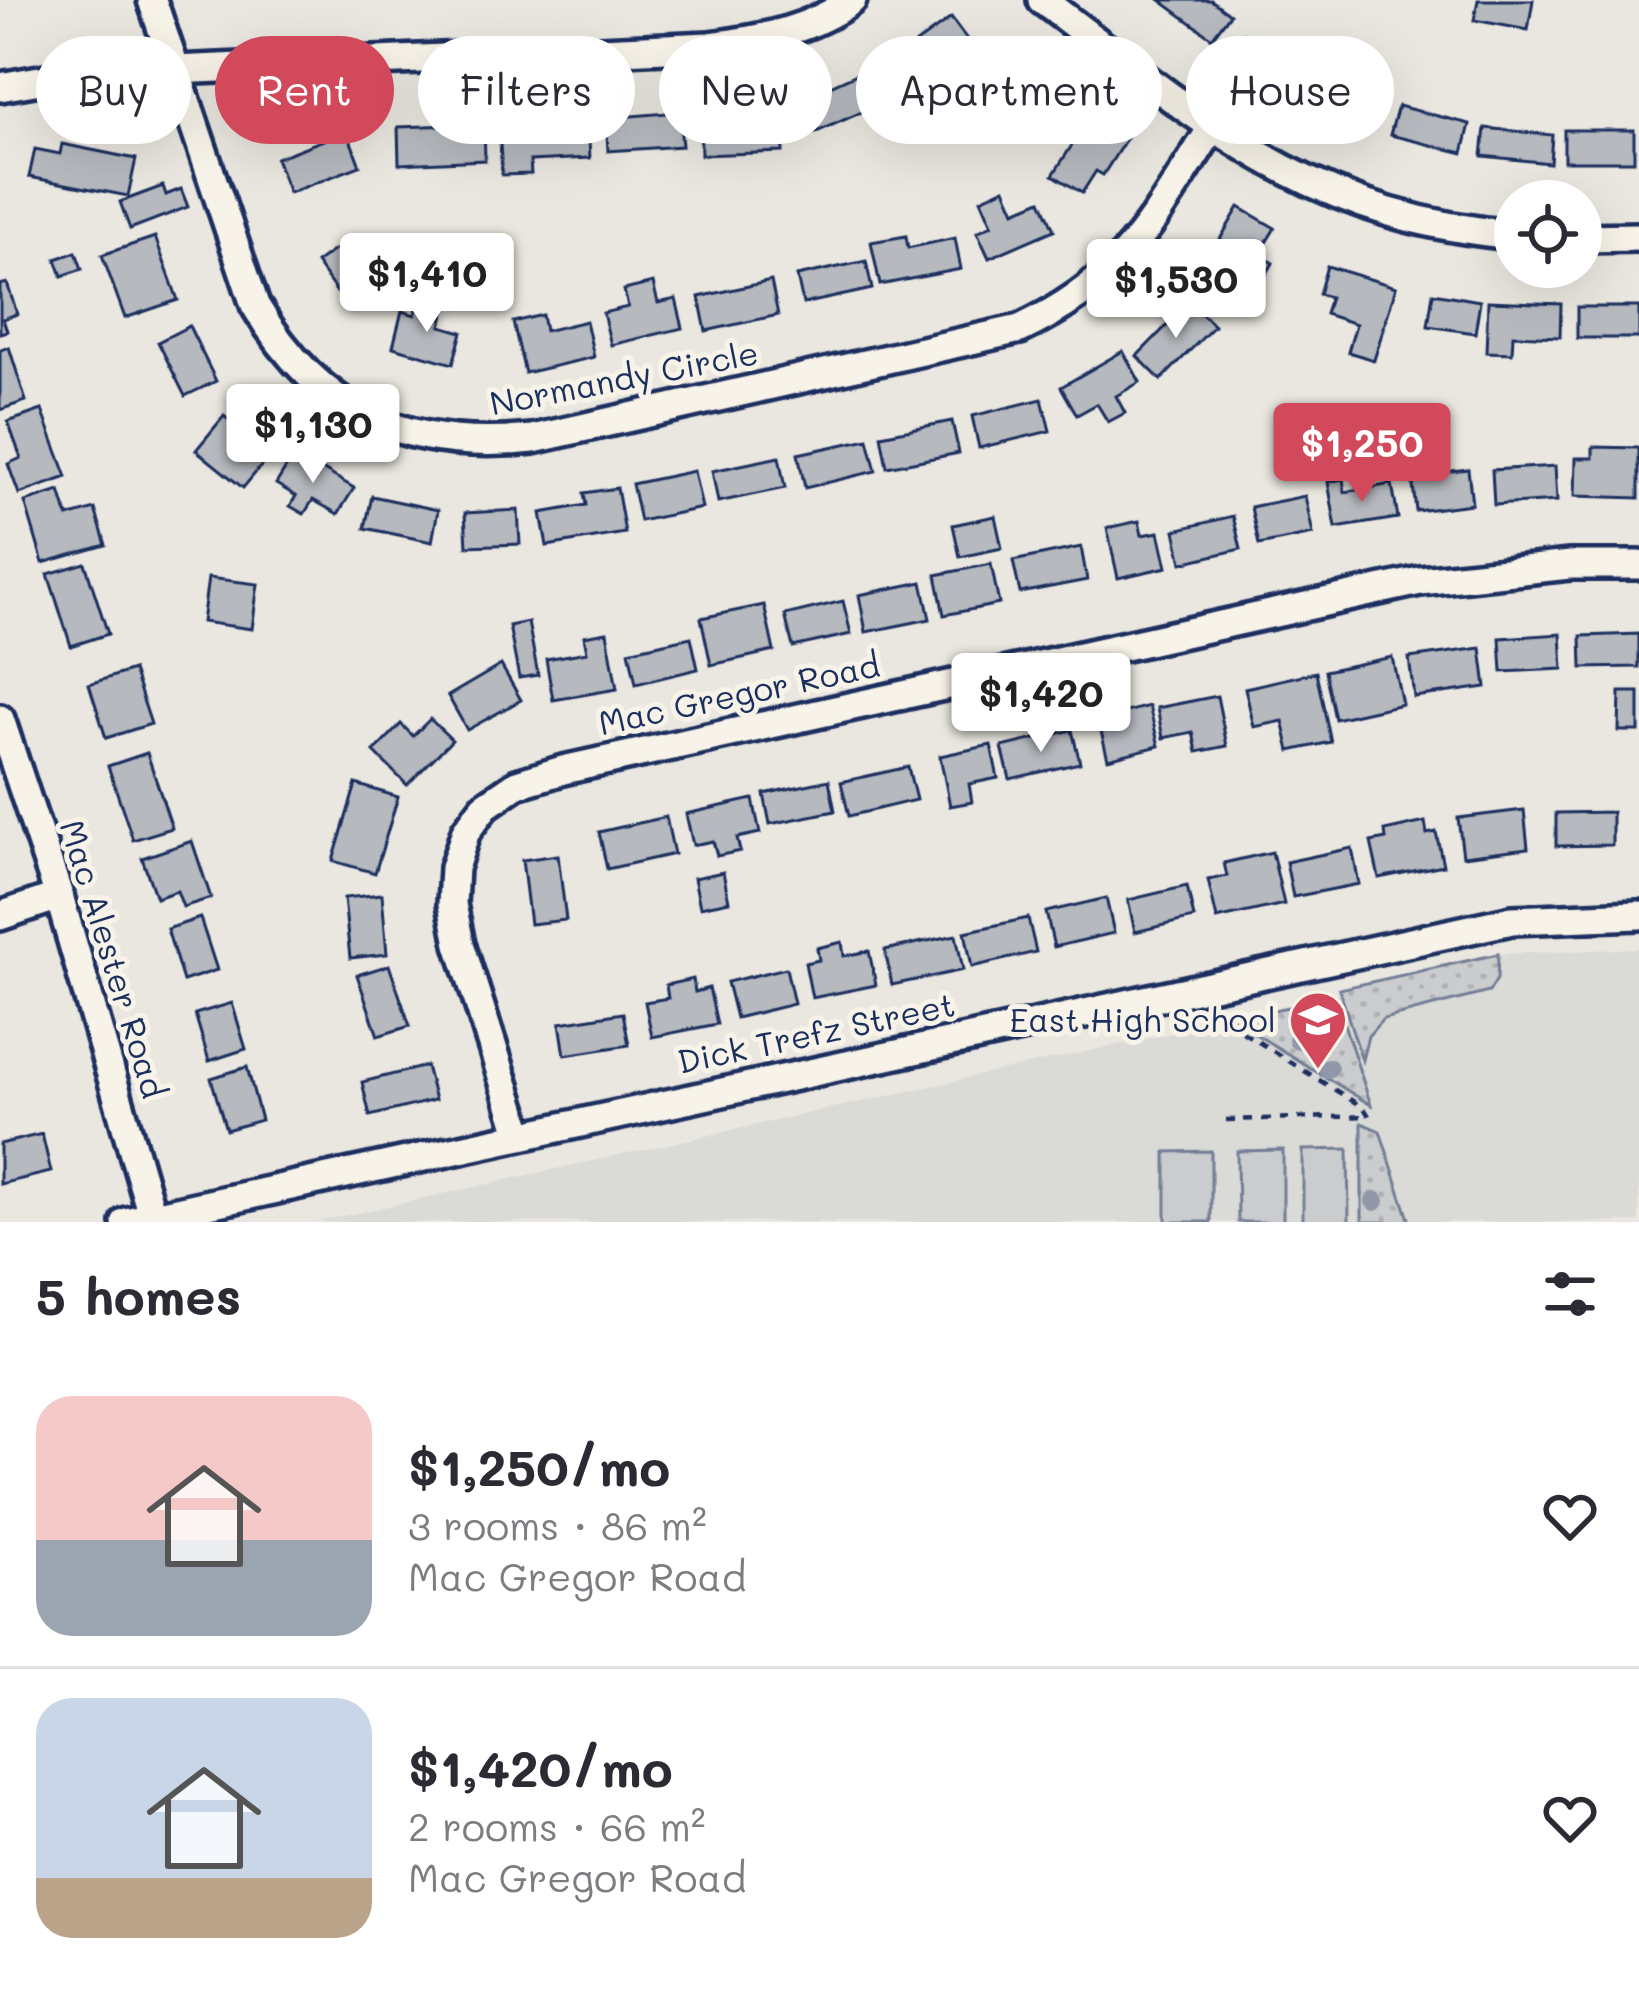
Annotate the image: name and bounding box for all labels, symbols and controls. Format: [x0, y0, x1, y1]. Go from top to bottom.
chip: Buy [36, 36, 191, 144]
chip: Rent [215, 36, 394, 144]
chip: Filters [418, 36, 635, 144]
chip: New [659, 36, 832, 144]
chip: Apartment [856, 36, 1162, 144]
chip: House [1186, 36, 1394, 144]
map controls [1494, 180, 1602, 288]
button: locate [1494, 180, 1602, 288]
pin: $1,410 [329, 233, 525, 335]
pin: $1,530 [1078, 239, 1274, 341]
text: $1,410 [367, 246, 487, 297]
text: $1,530 [1114, 252, 1238, 303]
street label: Normandy Circle [486, 329, 762, 425]
pin: $1,130 [215, 384, 411, 486]
text: $1,130 [253, 397, 373, 448]
pin: $1,250 [1264, 403, 1460, 505]
text: $1,250 [1300, 416, 1424, 467]
street label: Mac Gregor Road [594, 642, 883, 743]
pin: $1,420 [943, 653, 1139, 755]
text: $1,420 [979, 666, 1103, 717]
street label: Mac Alester Road [52, 814, 177, 1103]
street label: Dick Trefz Street [673, 981, 958, 1082]
school or university icon: East High School [1287, 989, 1349, 1071]
place label: East High School [1009, 997, 1276, 1040]
text: 5 homes [36, 1261, 241, 1328]
icon: filters [1537, 1261, 1603, 1327]
text: $1,250/mo [408, 1432, 670, 1499]
icon: home [132, 1444, 276, 1588]
icon: heart [1537, 1483, 1603, 1549]
text: 3 rooms · 86 m² [408, 1499, 707, 1550]
text: Mac Gregor Road [408, 1550, 746, 1601]
text: $1,420/mo [408, 1733, 673, 1800]
icon: home [132, 1746, 276, 1890]
icon: heart [1537, 1785, 1603, 1851]
text: 2 rooms · 66 m² [408, 1800, 705, 1851]
text: Mac Gregor Road [408, 1851, 746, 1902]

